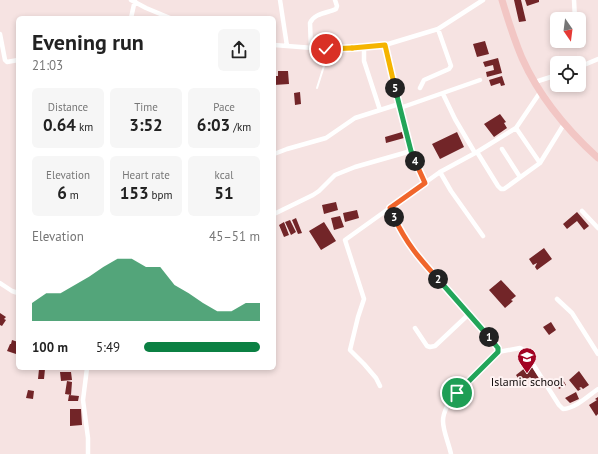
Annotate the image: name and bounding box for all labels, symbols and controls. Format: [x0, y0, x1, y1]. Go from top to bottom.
north arrow [550, 12, 586, 48]
map controls [550, 12, 586, 92]
text: Evening run [32, 28, 144, 56]
button: share [218, 29, 260, 71]
pin [309, 32, 343, 66]
icon: check [315, 38, 337, 60]
button: locate [550, 56, 586, 92]
text: 21:03 [32, 57, 63, 74]
pin: 5 [385, 78, 405, 98]
text: 5 [392, 81, 398, 95]
text: Distance [48, 100, 88, 114]
text: Time [134, 100, 158, 114]
text: Pace [213, 100, 235, 114]
text: 0.64 [43, 114, 76, 136]
text: 3:52 [129, 114, 163, 136]
text: 6:03 [197, 114, 230, 136]
text: km [76, 120, 93, 134]
text: /km [230, 120, 251, 134]
pin: 4 [405, 151, 425, 171]
text: 4 [412, 154, 418, 168]
text: Elevation [46, 168, 90, 182]
text: Heart rate [122, 168, 170, 182]
text: kcal [215, 168, 233, 182]
text: 6 [57, 182, 67, 204]
text: 153 [120, 182, 149, 204]
text: 51 [214, 182, 234, 204]
text: m [67, 188, 79, 202]
text: bpm [149, 188, 172, 202]
pin: 3 [384, 207, 404, 227]
text: 3 [391, 210, 397, 224]
text: Elevation [32, 228, 84, 245]
text: 45–51 m [209, 228, 260, 245]
pin: 2 [428, 269, 448, 289]
text: 2 [435, 272, 441, 286]
pin: 1 [479, 327, 499, 347]
text: 1 [486, 330, 492, 344]
text: 100 m [32, 339, 68, 356]
text: 5:49 [96, 339, 120, 356]
school or university icon: Islamic school [516, 346, 538, 374]
place label: Islamic school [491, 374, 564, 389]
pin [440, 376, 474, 410]
icon: arrive [446, 382, 468, 404]

